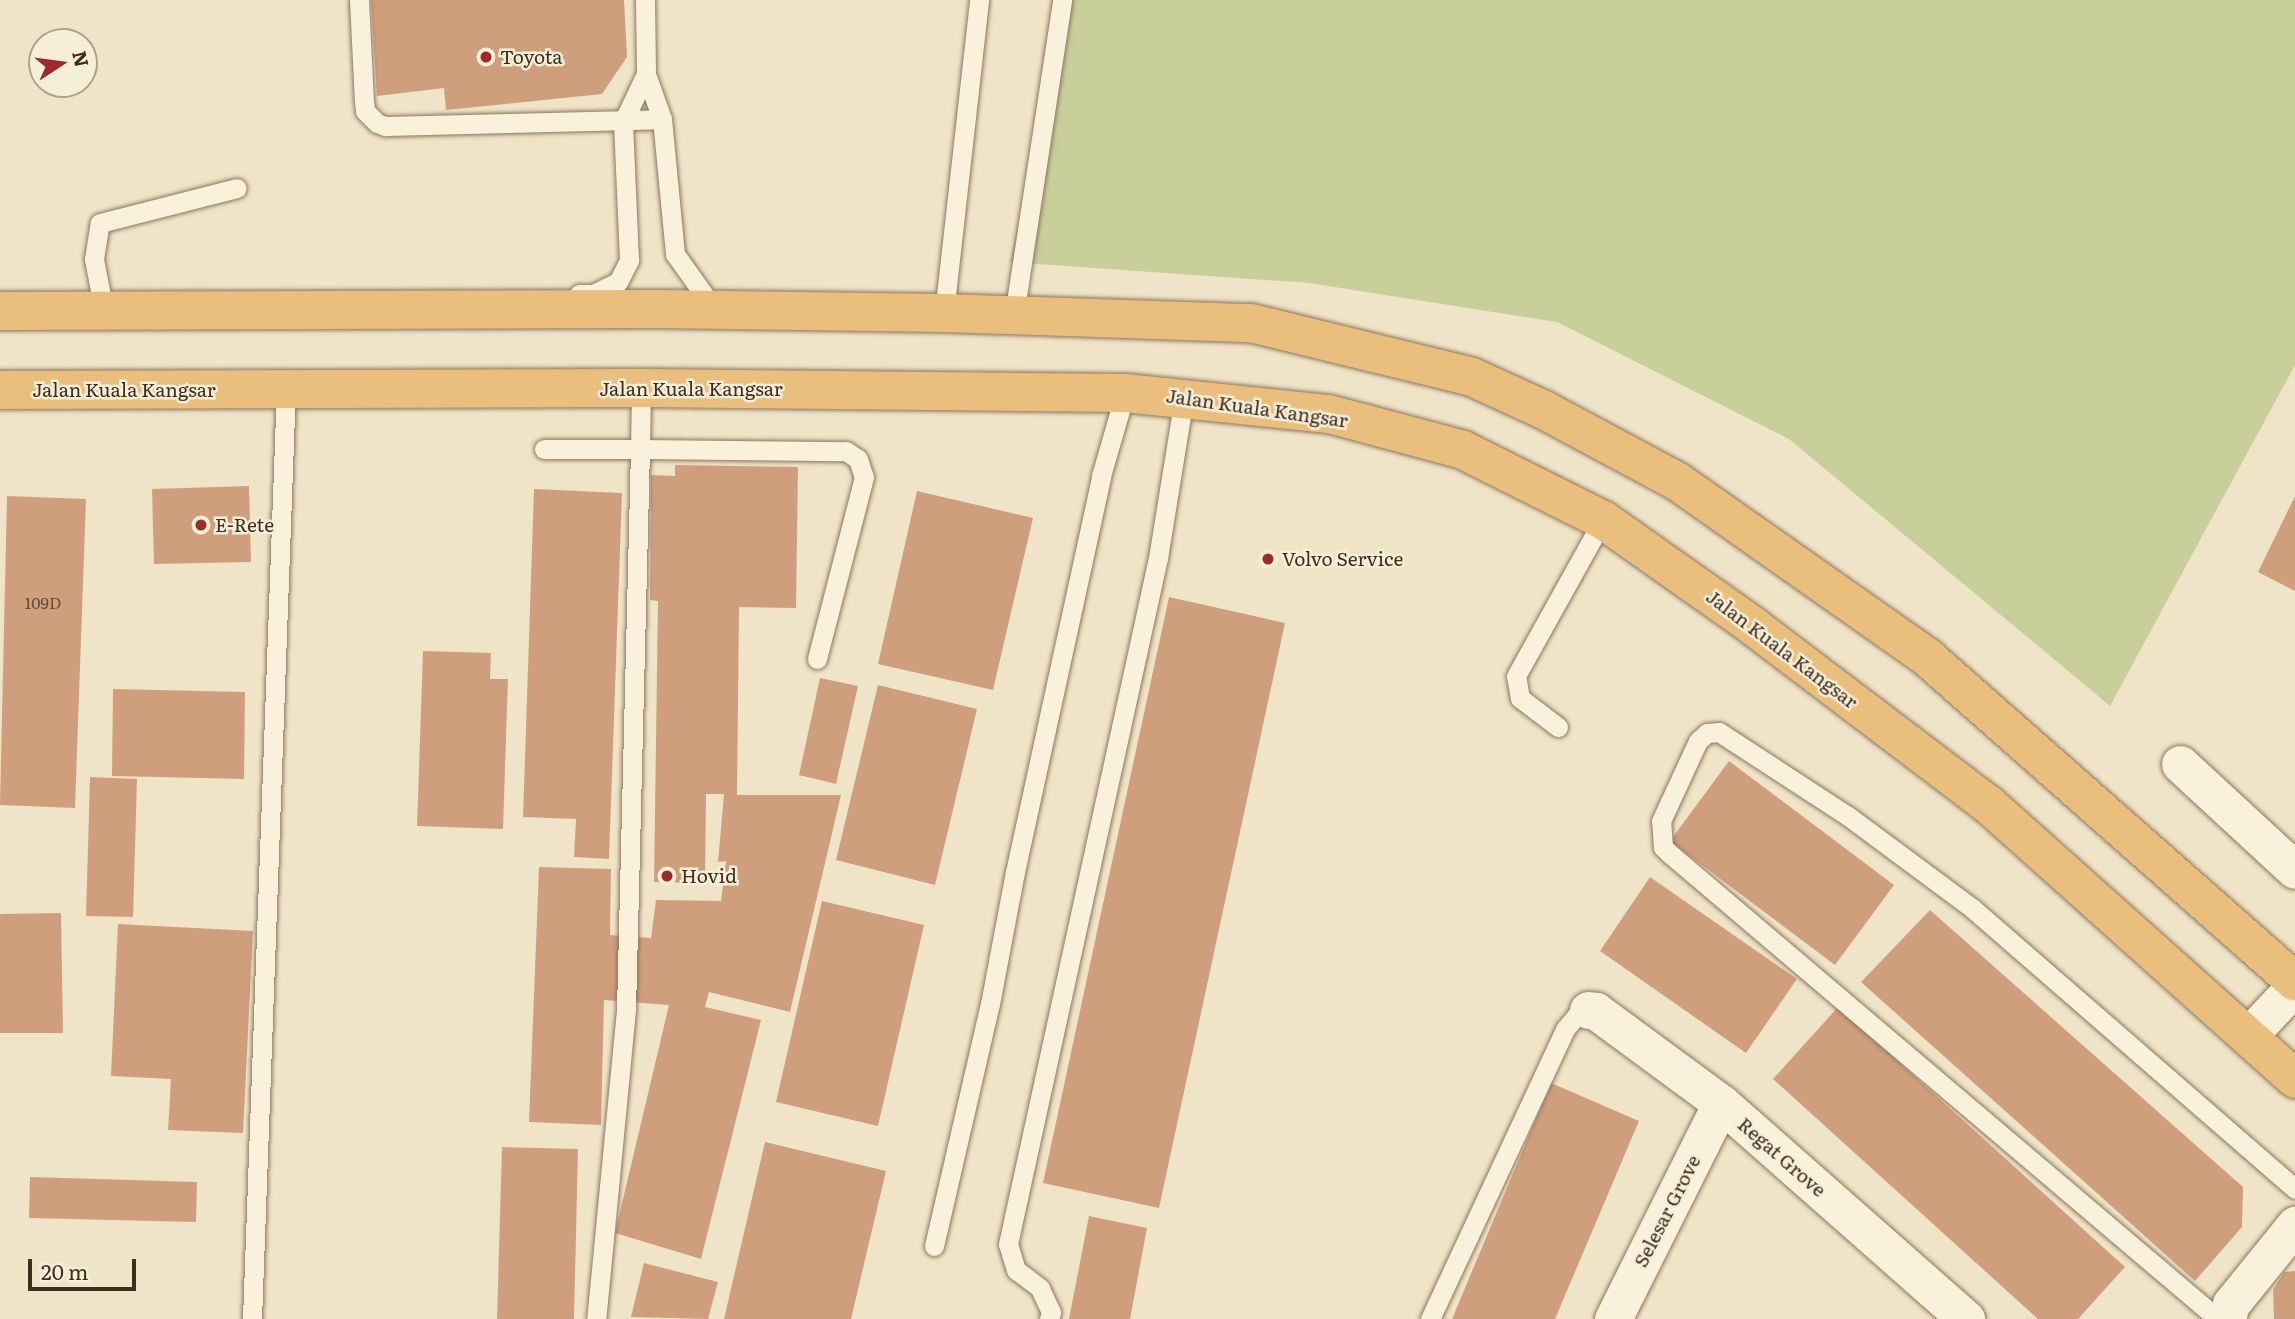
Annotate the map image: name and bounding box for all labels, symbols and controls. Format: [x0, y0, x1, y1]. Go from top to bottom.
north arrow [28, 28, 98, 98]
place label: Toyota [500, 46, 563, 68]
text: N [66, 48, 97, 70]
marker: Toyota [478, 49, 494, 65]
street label: Jalan Kuala Kangsar [599, 378, 783, 400]
street label: Jalan Kuala Kangsar [32, 379, 216, 401]
street label: Jalan Kuala Kangsar [1165, 384, 1349, 432]
place label: E-Rete [215, 514, 274, 536]
marker: E-Rete [193, 517, 209, 533]
place label: Volvo Service [1282, 548, 1403, 570]
marker: Volvo Service [1260, 551, 1276, 567]
street label: Jalan Kuala Kangsar [1702, 585, 1862, 713]
house number: 109D [25, 592, 61, 612]
place label: Hovid [681, 865, 737, 887]
marker: Hovid [659, 868, 675, 884]
street label: Regat Grove [1733, 1113, 1831, 1201]
street label: Selesar Grove [1629, 1151, 1705, 1271]
scale bar [32, 1246, 140, 1290]
text: 20 m [41, 1255, 88, 1286]

